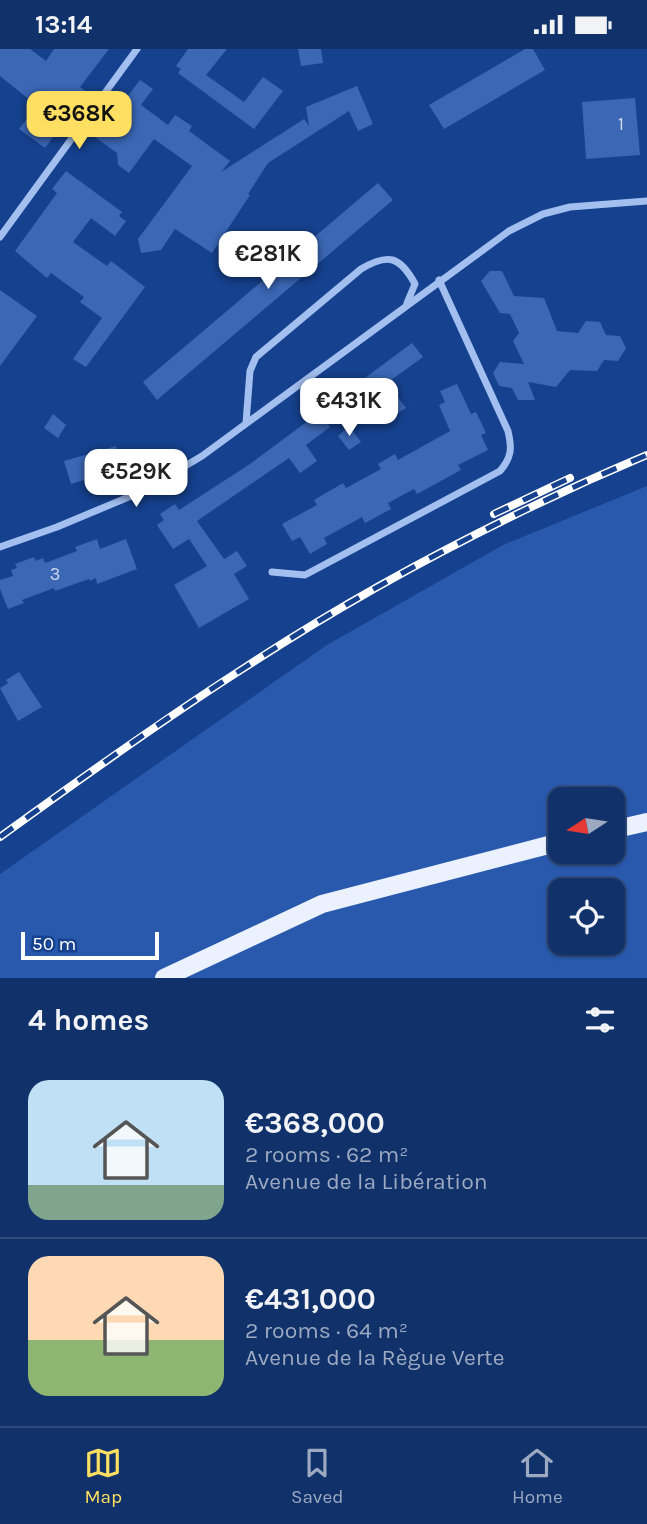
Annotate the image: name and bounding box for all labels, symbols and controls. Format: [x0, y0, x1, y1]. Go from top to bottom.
text: 13:14 [35, 9, 92, 40]
pin: €368K [30, 91, 128, 151]
text: €368K [43, 100, 115, 127]
house number: 1 [618, 113, 624, 135]
pin: €281K [219, 231, 317, 291]
text: €281K [235, 240, 301, 267]
pin: €431K [300, 379, 398, 438]
text: €431K [316, 387, 382, 414]
pin: €529K [87, 449, 185, 509]
text: €529K [101, 458, 171, 485]
house number: 3 [50, 563, 60, 585]
north arrow [548, 787, 625, 865]
map controls [548, 787, 625, 955]
button: locate [548, 878, 625, 955]
scale bar [21, 929, 159, 961]
text: 50 m [32, 933, 76, 955]
icon: filters [581, 1001, 619, 1039]
text: 4 homes [28, 1002, 149, 1038]
text: €368,000 [245, 1105, 385, 1141]
icon: home [84, 1108, 168, 1192]
text: 2 rooms · 62 m² [245, 1141, 409, 1168]
text: Avenue de la Libération [245, 1168, 488, 1195]
text: €431,000 [245, 1281, 376, 1317]
icon: home [84, 1284, 168, 1368]
text: 2 rooms · 64 m² [245, 1317, 408, 1344]
text: Avenue de la Règue Verte [245, 1344, 504, 1371]
tab: Map [84, 1444, 122, 1508]
tab: Saved [291, 1444, 343, 1508]
tab: Home [512, 1444, 563, 1508]

